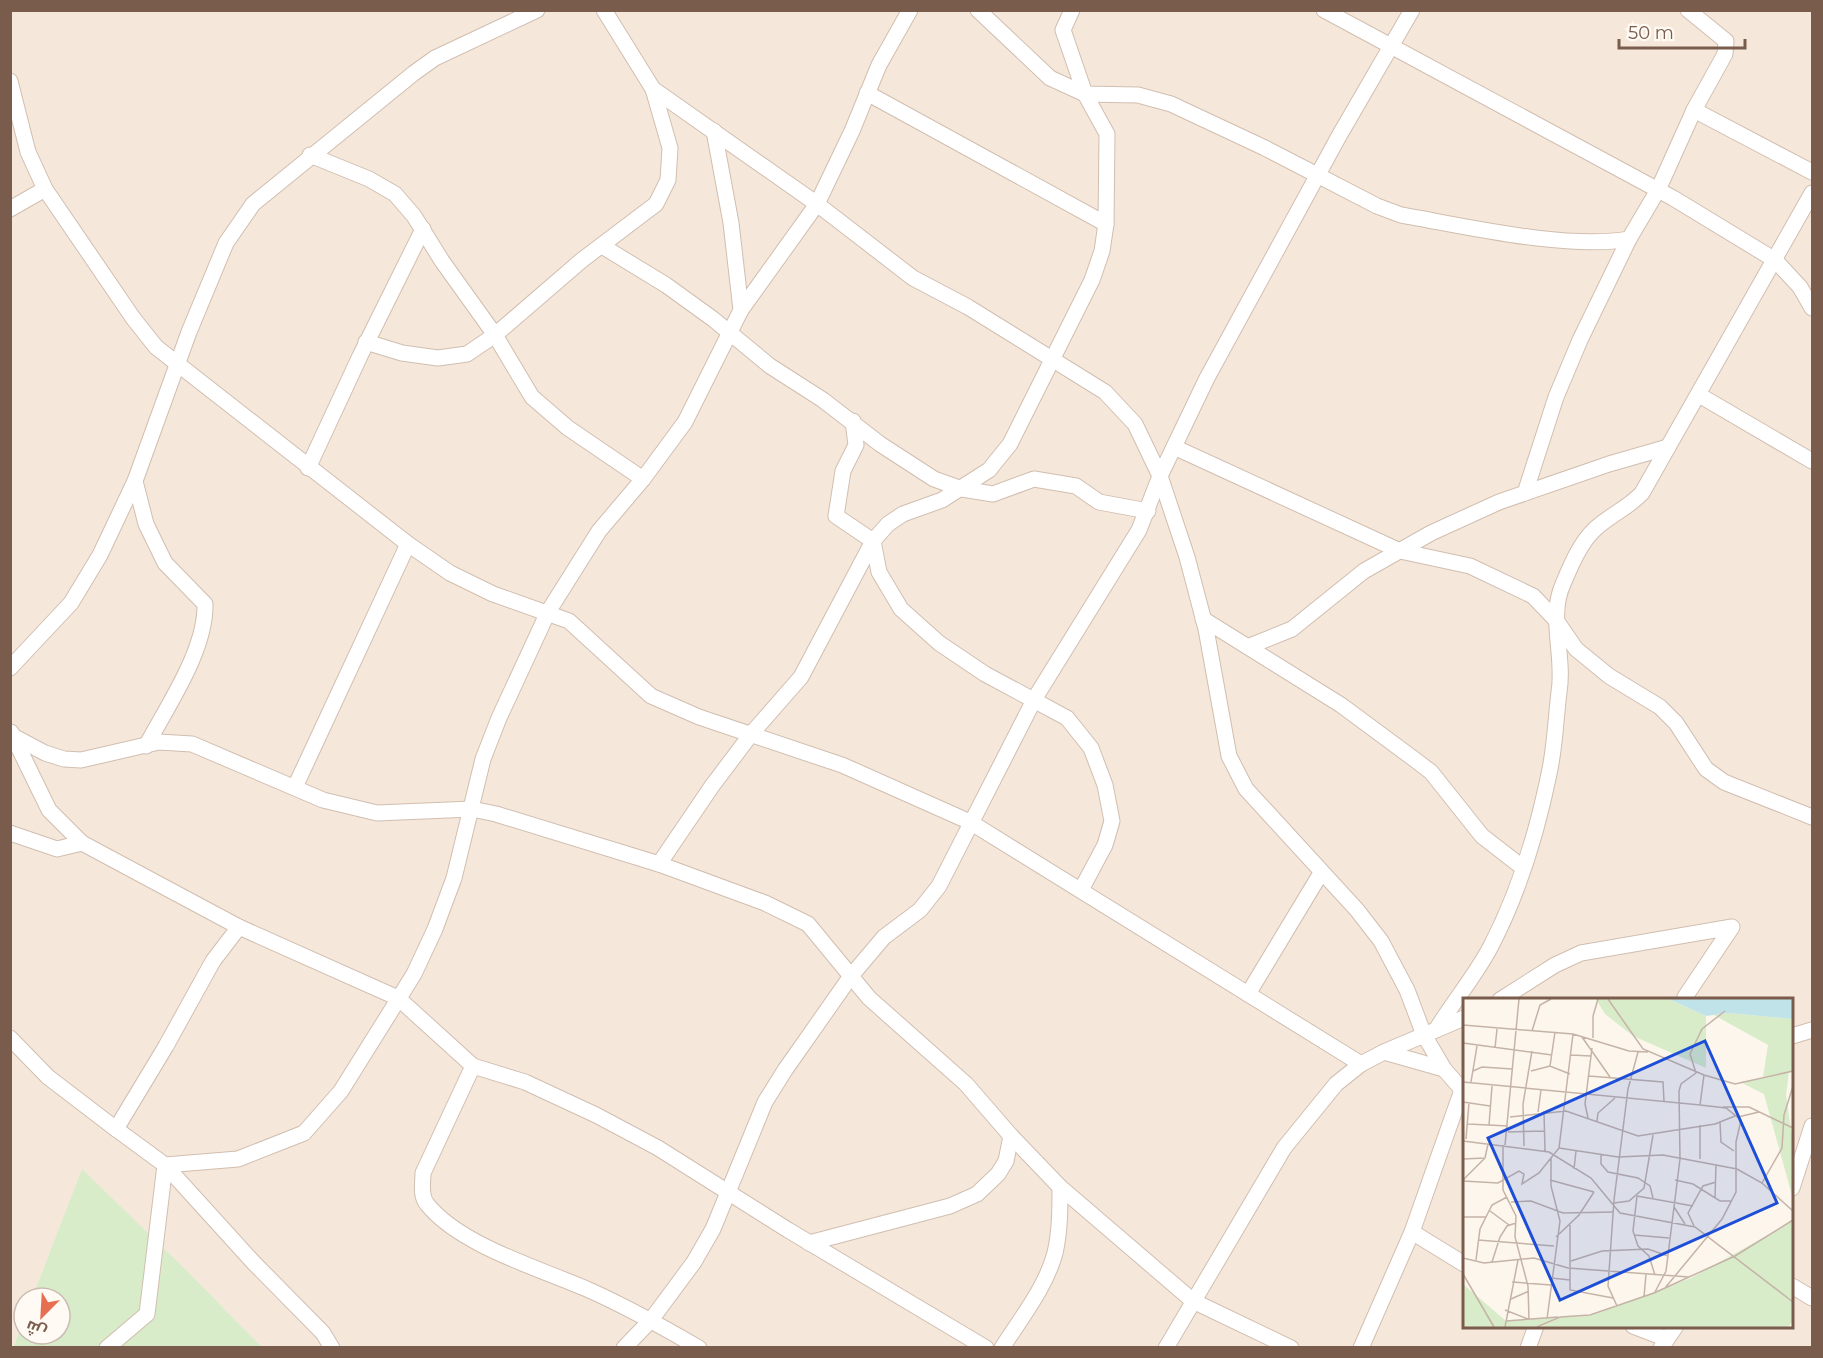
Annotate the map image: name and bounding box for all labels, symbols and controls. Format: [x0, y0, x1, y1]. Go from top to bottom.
scale bar [1619, 12, 1745, 50]
text: 50 m [1628, 22, 1674, 44]
inset map [1463, 998, 1793, 1328]
north arrow [12, 1286, 72, 1346]
text: ش [23, 1316, 49, 1342]

